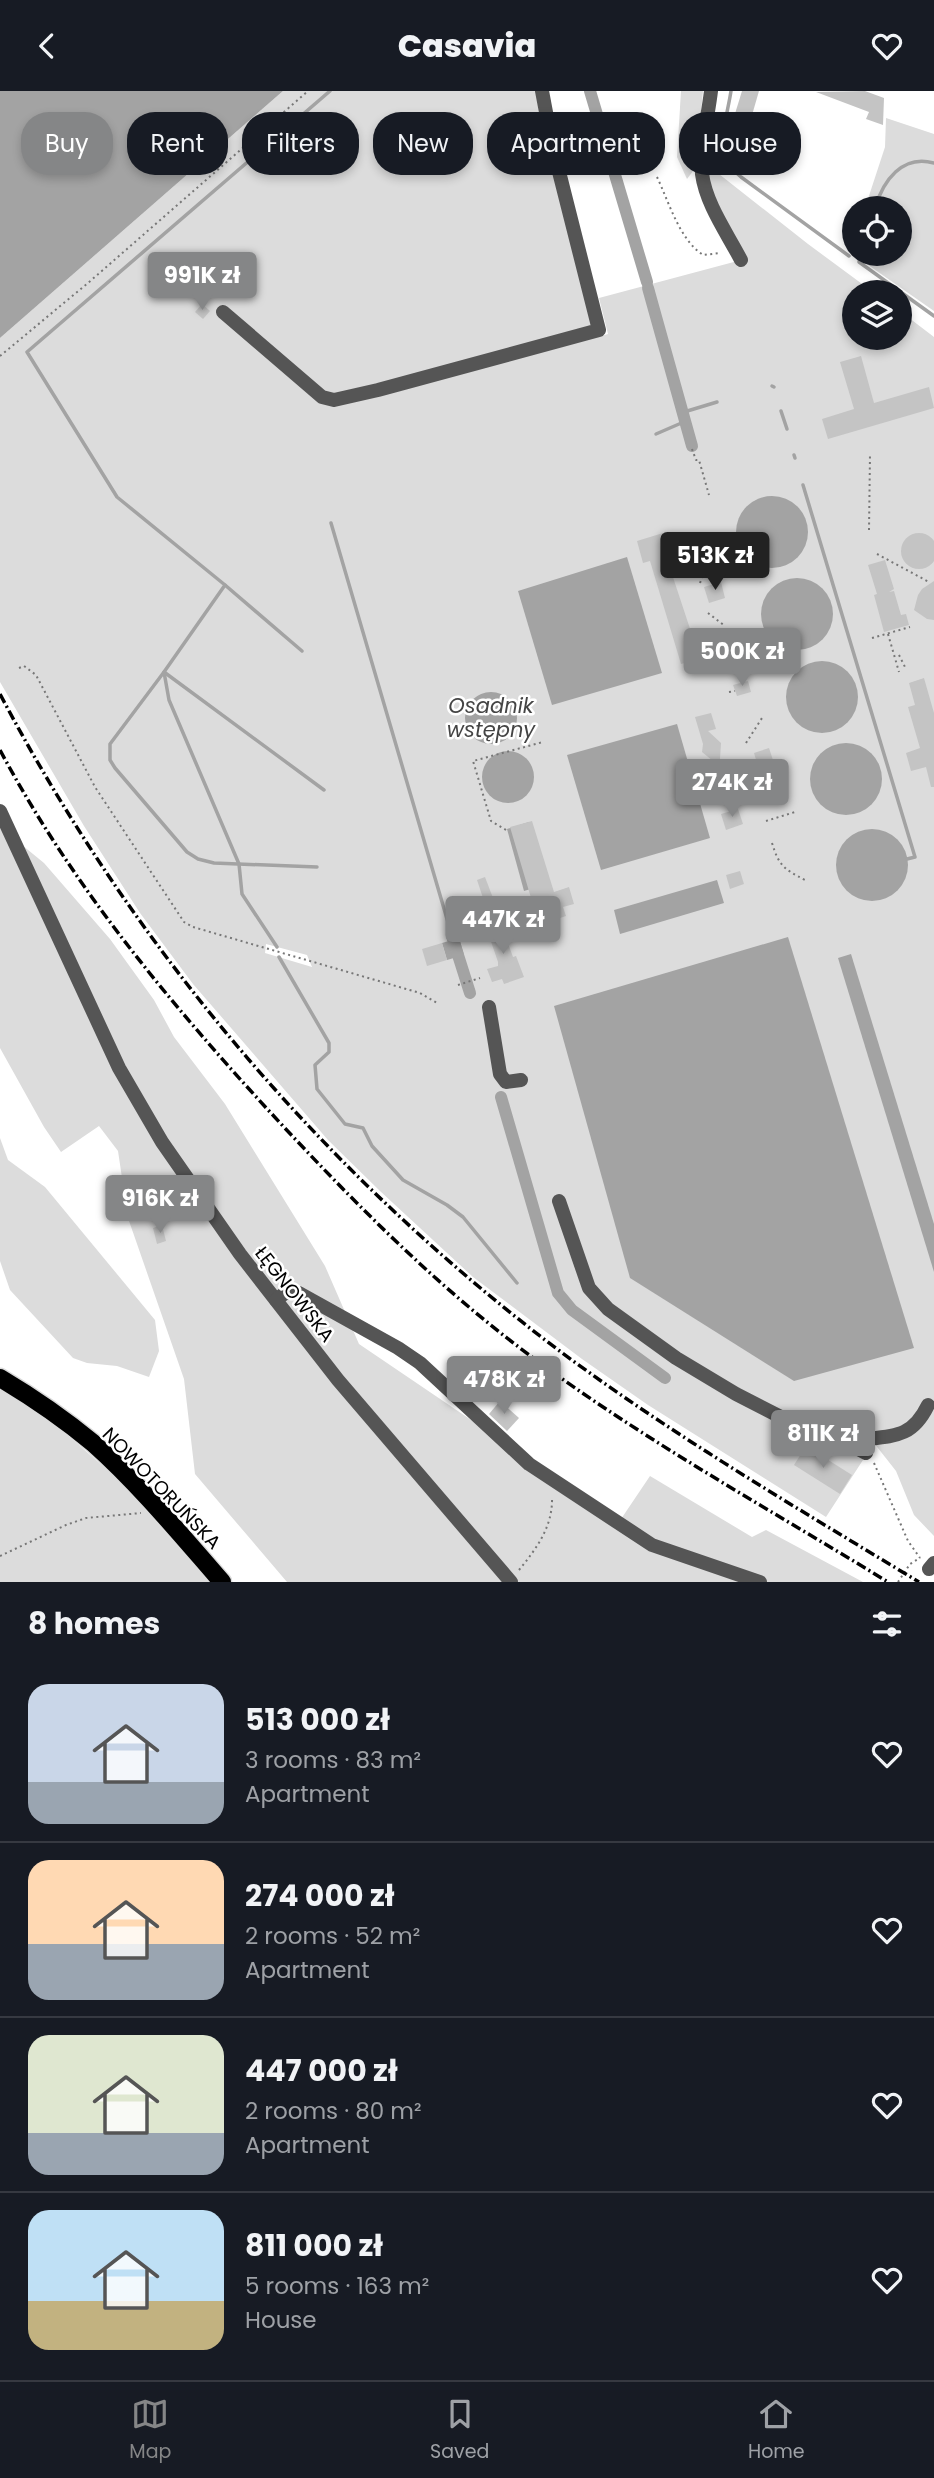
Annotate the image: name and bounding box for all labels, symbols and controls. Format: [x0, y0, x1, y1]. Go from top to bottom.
text: Casavia [398, 23, 536, 68]
icon: back [28, 27, 66, 65]
icon: heart [868, 27, 906, 65]
chip: Buy [21, 112, 113, 175]
chip: Rent [127, 112, 228, 175]
chip: Filters [242, 112, 359, 175]
chip: New [373, 112, 473, 175]
chip: Apartment [487, 112, 665, 175]
chip: House [679, 112, 801, 175]
map controls [842, 196, 912, 350]
button: locate [842, 196, 912, 266]
pin: 991K zł [137, 253, 267, 312]
text: 991K zł [164, 259, 240, 291]
button: layers [842, 280, 912, 350]
pin: 513K zł [650, 533, 780, 592]
text: 513K zł [676, 539, 754, 571]
pin: 500K zł [677, 629, 807, 688]
text: 500K zł [700, 635, 784, 667]
water label: Osadnik wstępny [447, 691, 536, 744]
pin: 274K zł [667, 759, 797, 819]
text: 274K zł [692, 766, 772, 798]
pin: 447K zł [438, 897, 568, 956]
text: 447K zł [461, 903, 545, 935]
pin: 916K zł [95, 1175, 225, 1235]
text: 916K zł [121, 1182, 199, 1214]
street label: ŁĘGNOWSKA [249, 1241, 341, 1348]
pin: 478K zł [439, 1357, 569, 1416]
text: 478K zł [463, 1363, 545, 1395]
pin: 811K zł [758, 1411, 888, 1470]
text: 811K zł [787, 1417, 859, 1449]
street label: NOWOTORUŃSKA [96, 1421, 227, 1555]
text: 8 homes [28, 1602, 160, 1645]
icon: filters [868, 1605, 906, 1643]
text: 513 000 zł [245, 1698, 390, 1741]
icon: home [84, 1712, 168, 1796]
icon: heart [868, 1735, 906, 1773]
text: 3 rooms · 83 m² [245, 1744, 421, 1776]
text: Apartment [245, 1778, 370, 1810]
text: 274 000 zł [245, 1874, 394, 1917]
icon: home [84, 1888, 168, 1972]
icon: heart [868, 1911, 906, 1949]
text: 2 rooms · 52 m² [245, 1920, 420, 1952]
text: Apartment [245, 1954, 370, 1986]
text: 447 000 zł [245, 2049, 398, 2092]
icon: home [84, 2063, 168, 2147]
icon: heart [868, 2086, 906, 2124]
text: 2 rooms · 80 m² [245, 2095, 422, 2127]
text: Apartment [245, 2129, 370, 2161]
text: 811 000 zł [245, 2224, 383, 2267]
icon: home [84, 2238, 168, 2322]
icon: heart [868, 2261, 906, 2299]
text: 5 rooms · 163 m² [245, 2270, 429, 2302]
text: House [245, 2304, 317, 2336]
tab: Map [129, 2395, 171, 2466]
tab: Saved [430, 2395, 489, 2466]
tab: Home [748, 2395, 805, 2466]

